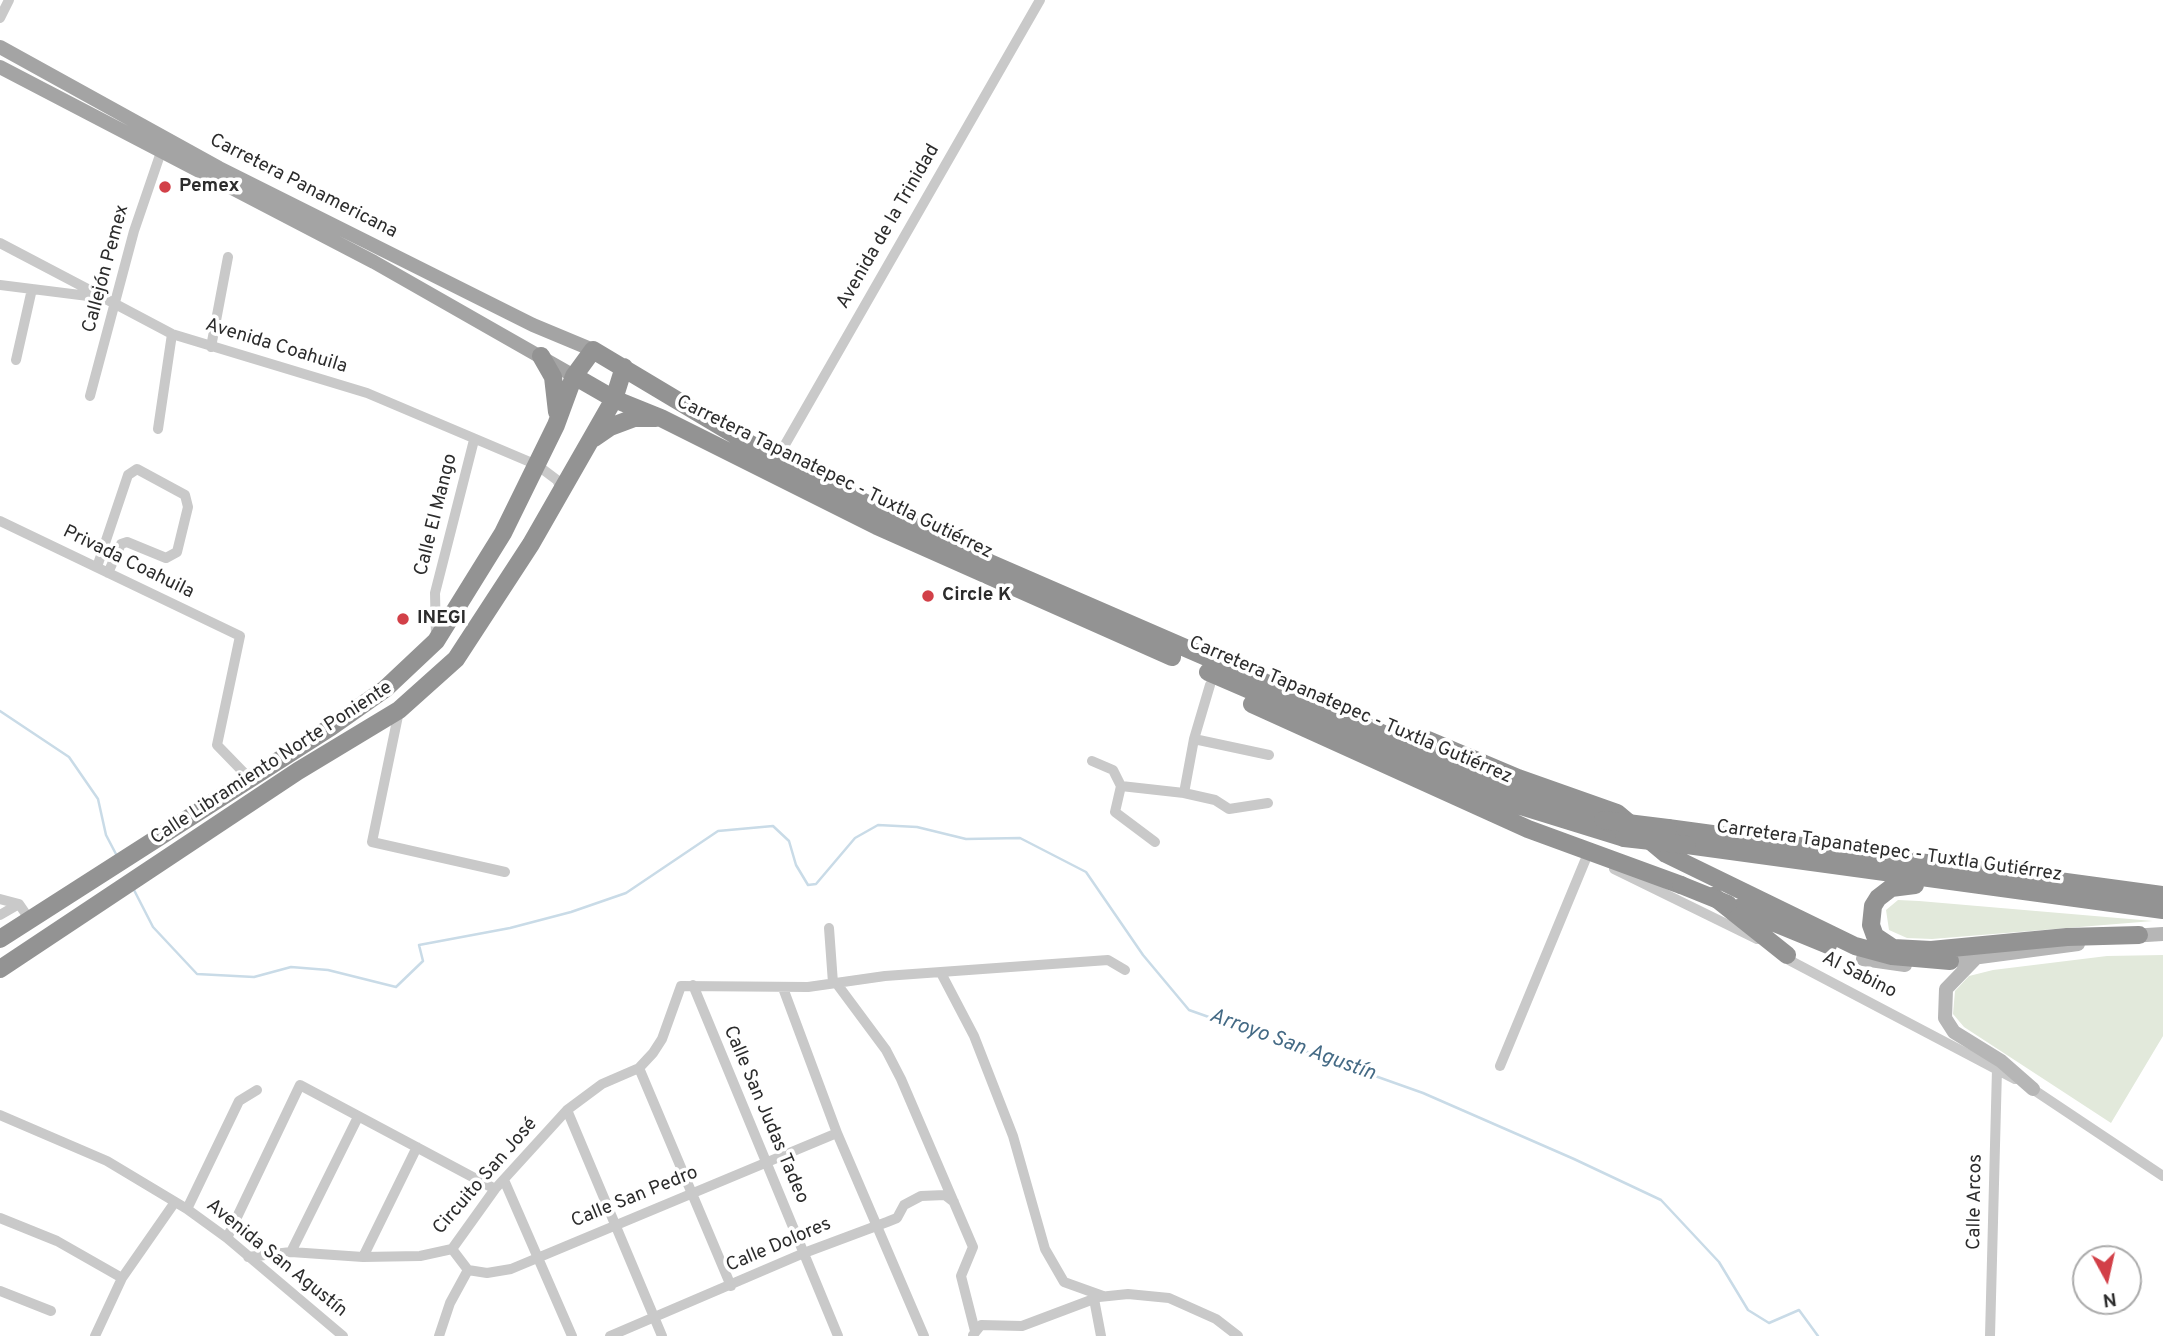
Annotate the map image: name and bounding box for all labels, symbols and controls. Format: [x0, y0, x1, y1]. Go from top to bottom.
street label: Carretera Panamericana [205, 130, 401, 244]
street label: Avenida de la Trinidad [833, 141, 945, 313]
place label: Pemex [179, 176, 239, 198]
marker: Pemex [157, 179, 173, 195]
street label: Callejón Pemex [79, 203, 135, 335]
street label: Avenida Coahuila [202, 315, 350, 379]
street label: Carretera Tapanatepec - Tuxtla Gutiérrez [672, 391, 996, 565]
street label: Calle El Mango [411, 452, 463, 578]
street label: Privada Coahuila [59, 521, 197, 605]
place label: Circle K [942, 585, 1012, 607]
marker: Circle K [920, 588, 936, 604]
place label: INEGI [417, 608, 466, 630]
marker: INEGI [395, 611, 411, 627]
street label: Carretera Tapanatepec - Tuxtla Gutiérrez [1185, 632, 1515, 790]
street label: Calle Libramiento Norte Poniente [147, 677, 397, 851]
street label: Carretera Tapanatepec - Tuxtla Gutiérrez [1715, 816, 2063, 888]
street label: Al Sabino [1818, 947, 1900, 1005]
water label: Arroyo San Agustín [1206, 1004, 1378, 1088]
street label: Calle San Judas Tadeo [717, 1023, 813, 1207]
street label: Circuito San José [429, 1114, 543, 1240]
street label: Calle Arcos [1964, 1154, 1988, 1250]
street label: Calle San Pedro [568, 1162, 702, 1234]
street label: Avenida San Agustín [201, 1195, 351, 1323]
street label: Calle Dolores [723, 1214, 835, 1278]
north arrow [2072, 1245, 2142, 1315]
text: N [2101, 1286, 2118, 1312]

